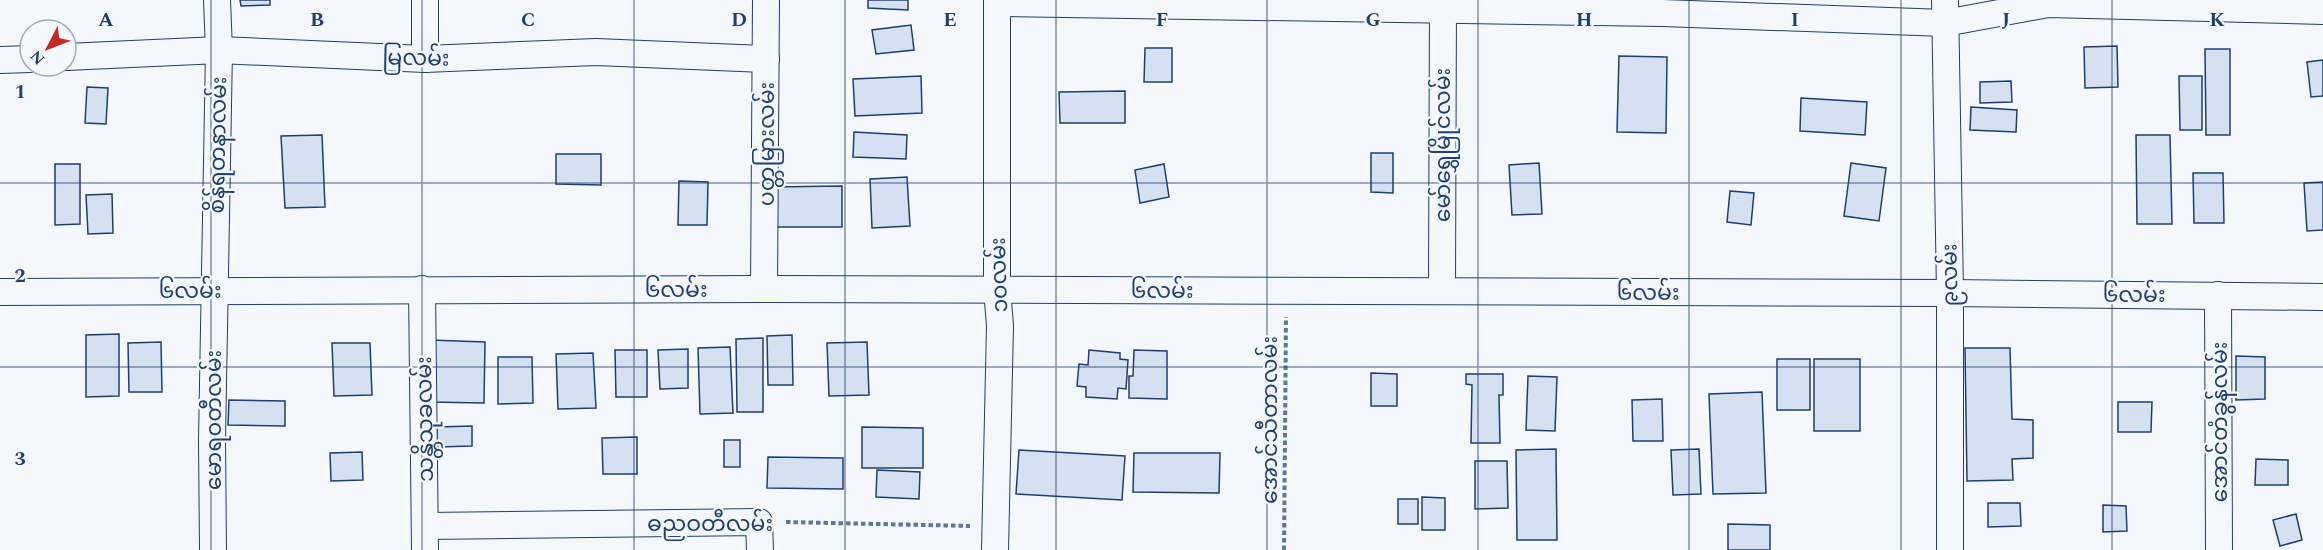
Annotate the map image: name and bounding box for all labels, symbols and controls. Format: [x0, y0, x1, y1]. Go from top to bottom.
text: A [98, 5, 114, 35]
text: B [310, 5, 324, 35]
text: C [521, 5, 535, 35]
text: D [731, 5, 747, 35]
text: E [943, 5, 957, 35]
text: F [1156, 5, 1168, 35]
text: G [1365, 5, 1381, 35]
text: H [1576, 5, 1592, 35]
text: I [1791, 5, 1799, 35]
text: J [2002, 5, 2010, 35]
text: K [2209, 5, 2225, 35]
north arrow [18, 18, 78, 78]
street label: မြလမ်း [382, 41, 450, 76]
text: N [24, 44, 51, 70]
street label: မော်ရွှေမြိုင်လမ်း [1427, 68, 1460, 222]
street label: စိန်ရတနာလမ်း [201, 76, 236, 214]
text: 1 [14, 77, 26, 107]
street label: ပတ္တမြားလမ်း [751, 82, 784, 206]
street label: ၁၀လမ်း [982, 237, 1017, 313]
street label: ၉လမ်း [1933, 243, 1968, 307]
text: 2 [14, 261, 26, 291]
street label: ၆လမ်း [644, 274, 708, 307]
street label: ၆လမ်း [158, 275, 222, 308]
street label: ၆လမ်း [1130, 275, 1194, 308]
street label: ၆လမ်း [1616, 277, 1680, 310]
street label: ၆လမ်း [2102, 279, 2166, 312]
street label: အောင်သီတာလမ်း [1254, 336, 1287, 504]
street label: အောင်တံခွန်လမ်း [2204, 342, 2237, 502]
street label: မောရဝတီလမ်း [198, 350, 231, 490]
street label: သန္တိသုခလမ်း [408, 356, 443, 482]
text: 3 [14, 444, 26, 474]
street label: ဓညဝတီလမ်း [647, 508, 773, 541]

